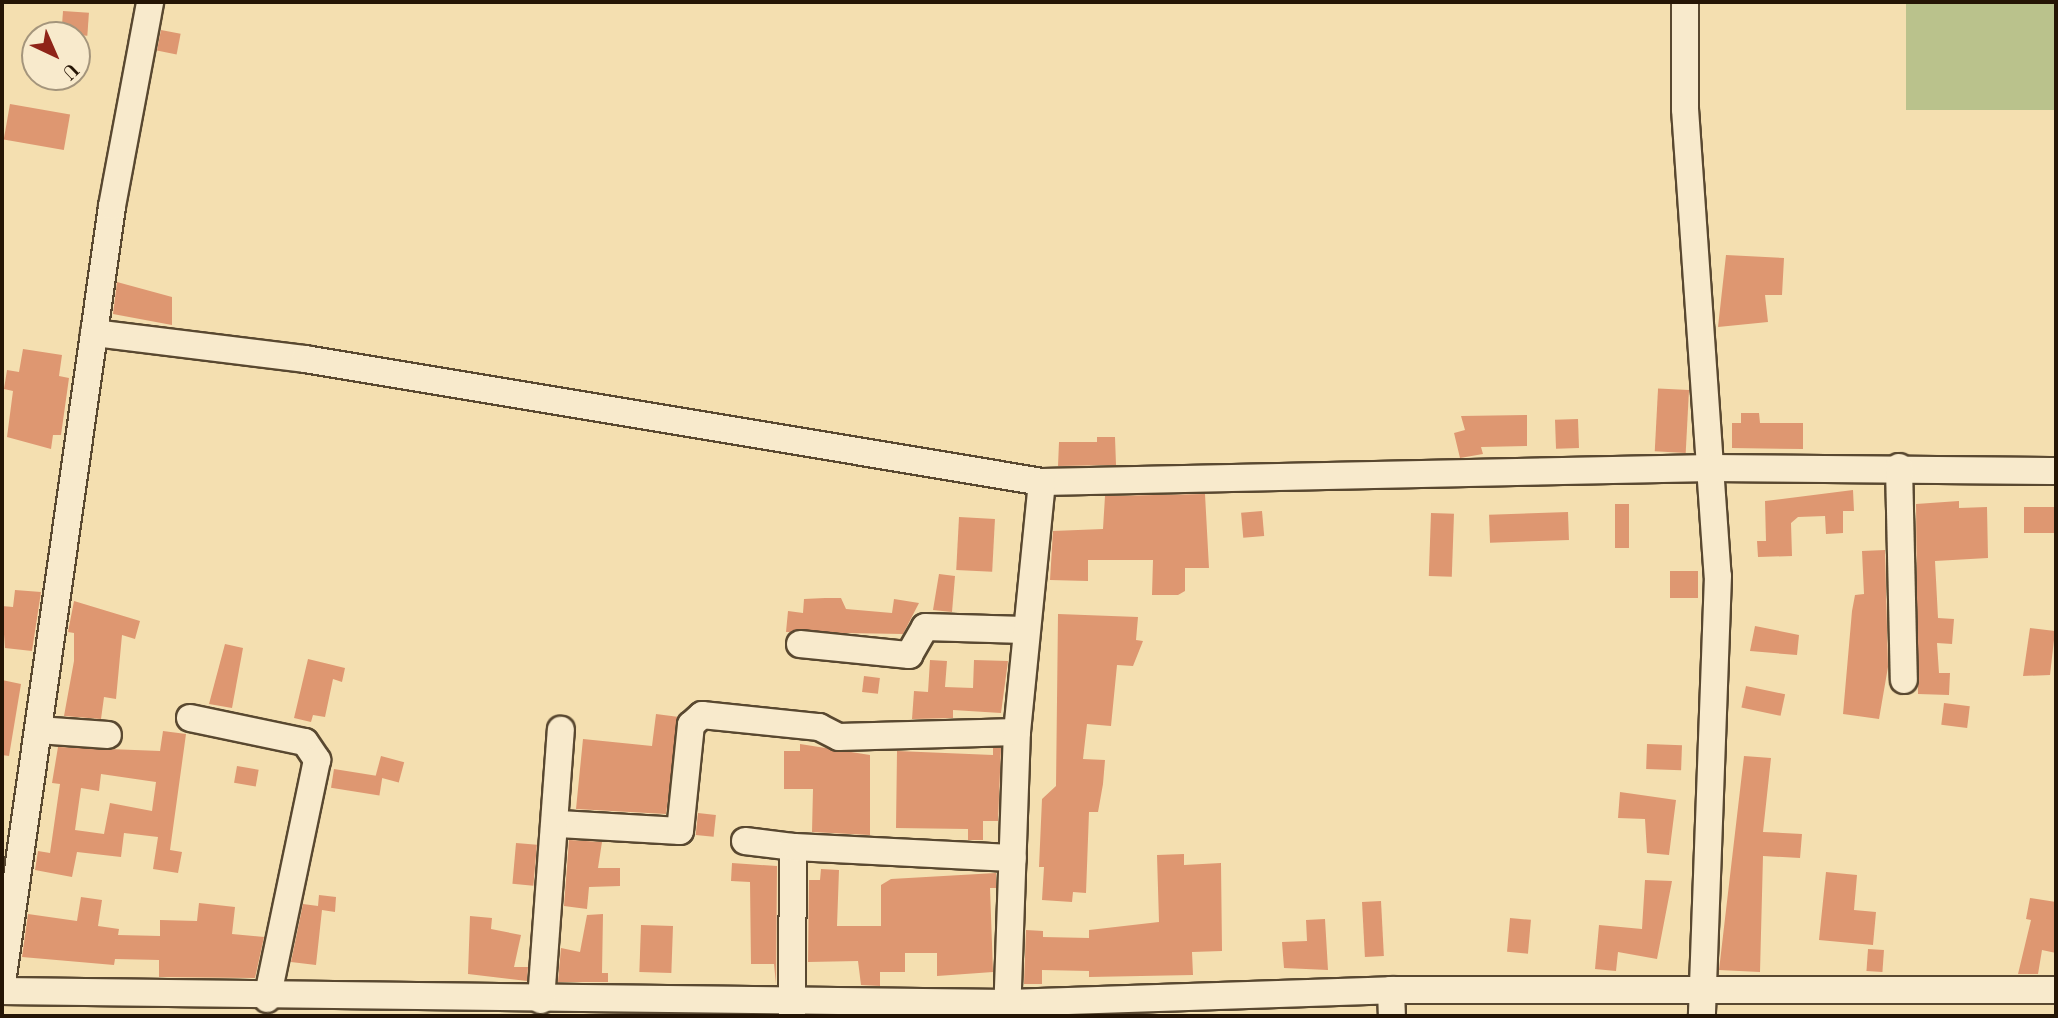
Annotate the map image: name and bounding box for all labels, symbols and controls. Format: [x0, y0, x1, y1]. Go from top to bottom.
north arrow [21, 21, 91, 91]
text: U [58, 58, 82, 82]

